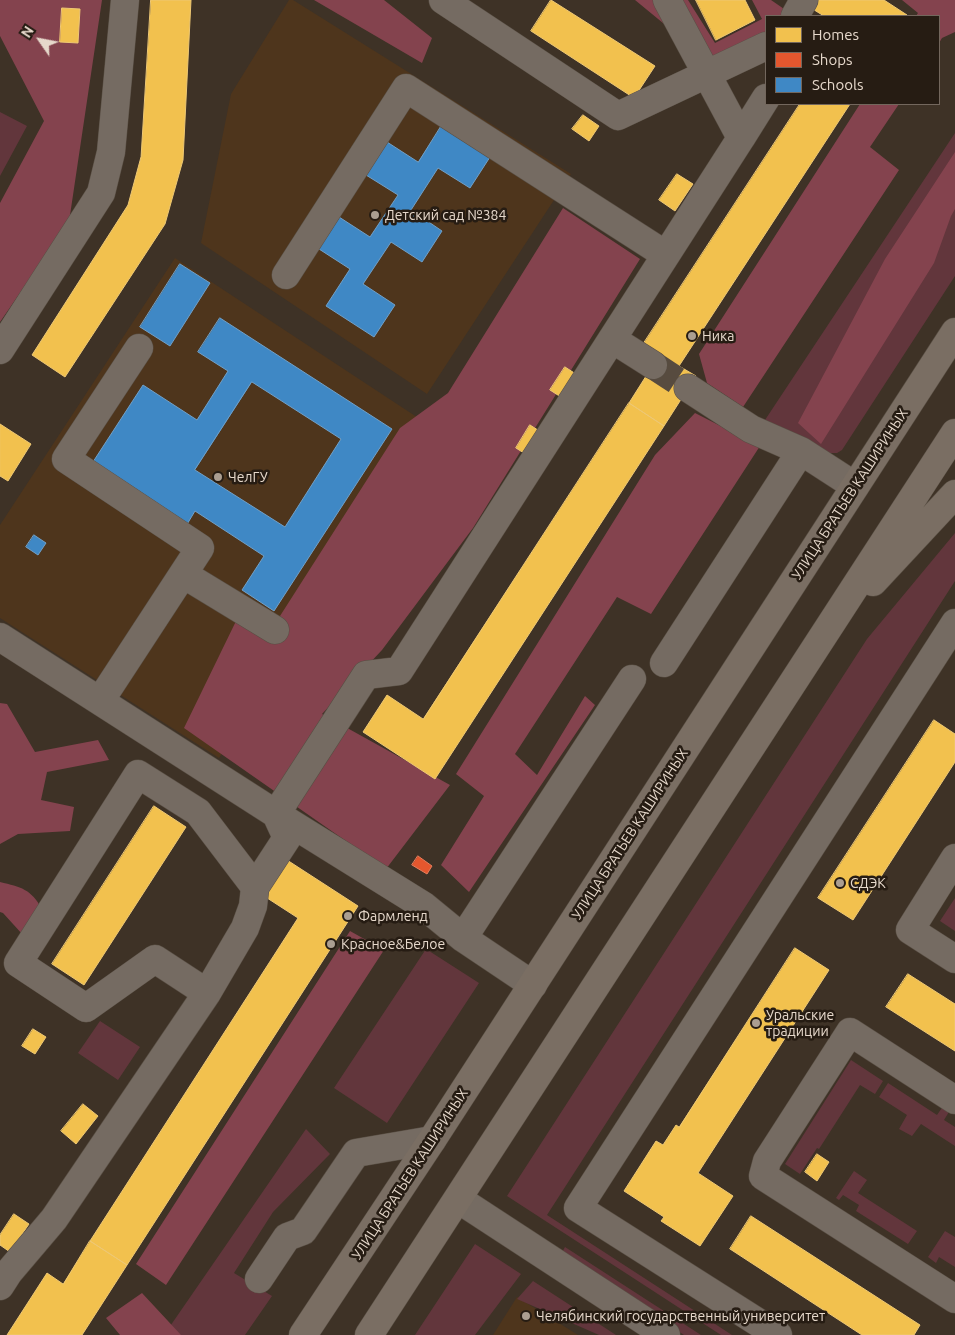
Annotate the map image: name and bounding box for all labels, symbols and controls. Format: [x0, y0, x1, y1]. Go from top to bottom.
north arrow [15, 15, 65, 65]
legend [765, 15, 940, 105]
text: N [18, 23, 37, 41]
text: Homes [812, 26, 859, 43]
text: Shops [812, 51, 853, 68]
text: Schools [812, 76, 863, 93]
place label: Детский сад №384 [385, 207, 506, 223]
marker: Детский сад №384 [369, 209, 381, 221]
place label: Ника [702, 328, 734, 344]
marker: Ника [686, 330, 698, 342]
street label: УЛИЦА БРАТЬЕВ КАШИРИНЫХ [788, 405, 912, 583]
place label: ЧелГУ [228, 469, 268, 485]
marker: ЧелГУ [212, 471, 224, 483]
street label: УЛИЦА БРАТЬЕВ КАШИРИНЫХ [568, 745, 692, 923]
place label: СДЭК [850, 875, 886, 891]
marker: СДЭК [834, 877, 846, 889]
place label: Фармленд [358, 908, 428, 924]
marker: Фармленд [342, 910, 354, 922]
place label: Красное&Белое [341, 936, 445, 952]
marker: Красное&Белое [325, 938, 337, 950]
place label: Уральские традиции [766, 1007, 834, 1040]
marker: Уральские традиции [750, 1017, 762, 1029]
street label: УЛИЦА БРАТЬЕВ КАШИРИНЫХ [348, 1085, 472, 1263]
place label: Челябинский государственный университет [536, 1308, 825, 1324]
marker: Челябинский государственный университет [520, 1310, 532, 1322]

